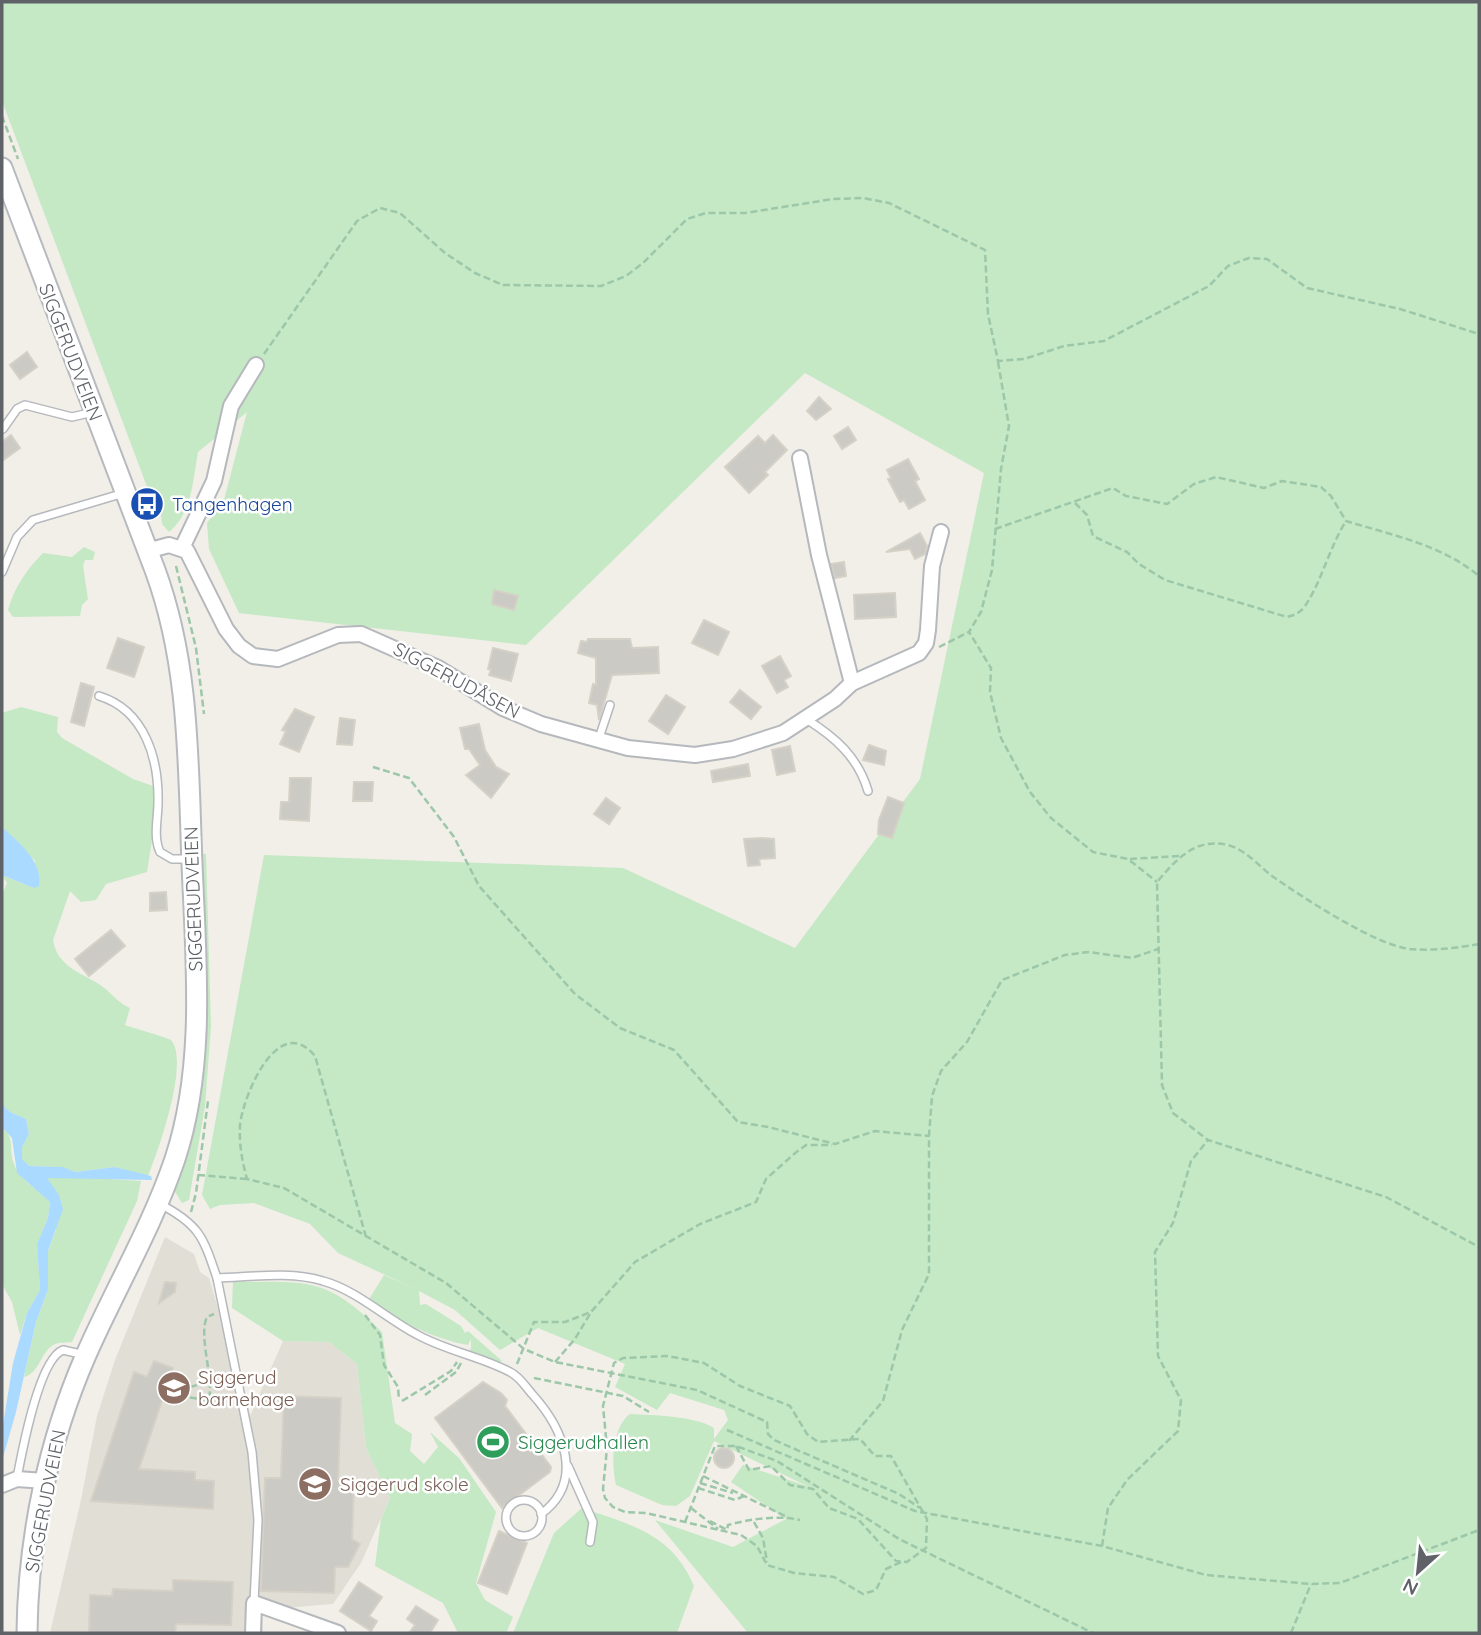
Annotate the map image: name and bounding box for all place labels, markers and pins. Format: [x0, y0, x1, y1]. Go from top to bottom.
bus stop icon: Tangenhagen [128, 485, 166, 523]
place label: Tangenhagen [172, 492, 293, 516]
place label: Siggerud barnehage [198, 1365, 295, 1411]
school or university icon: Siggerud barnehage [155, 1369, 193, 1407]
sports icon: Siggerudhallen [474, 1423, 512, 1461]
place label: Siggerudhallen [518, 1430, 649, 1454]
school or university icon: Siggerud skole [296, 1465, 334, 1503]
place label: Siggerud skole [340, 1472, 469, 1496]

